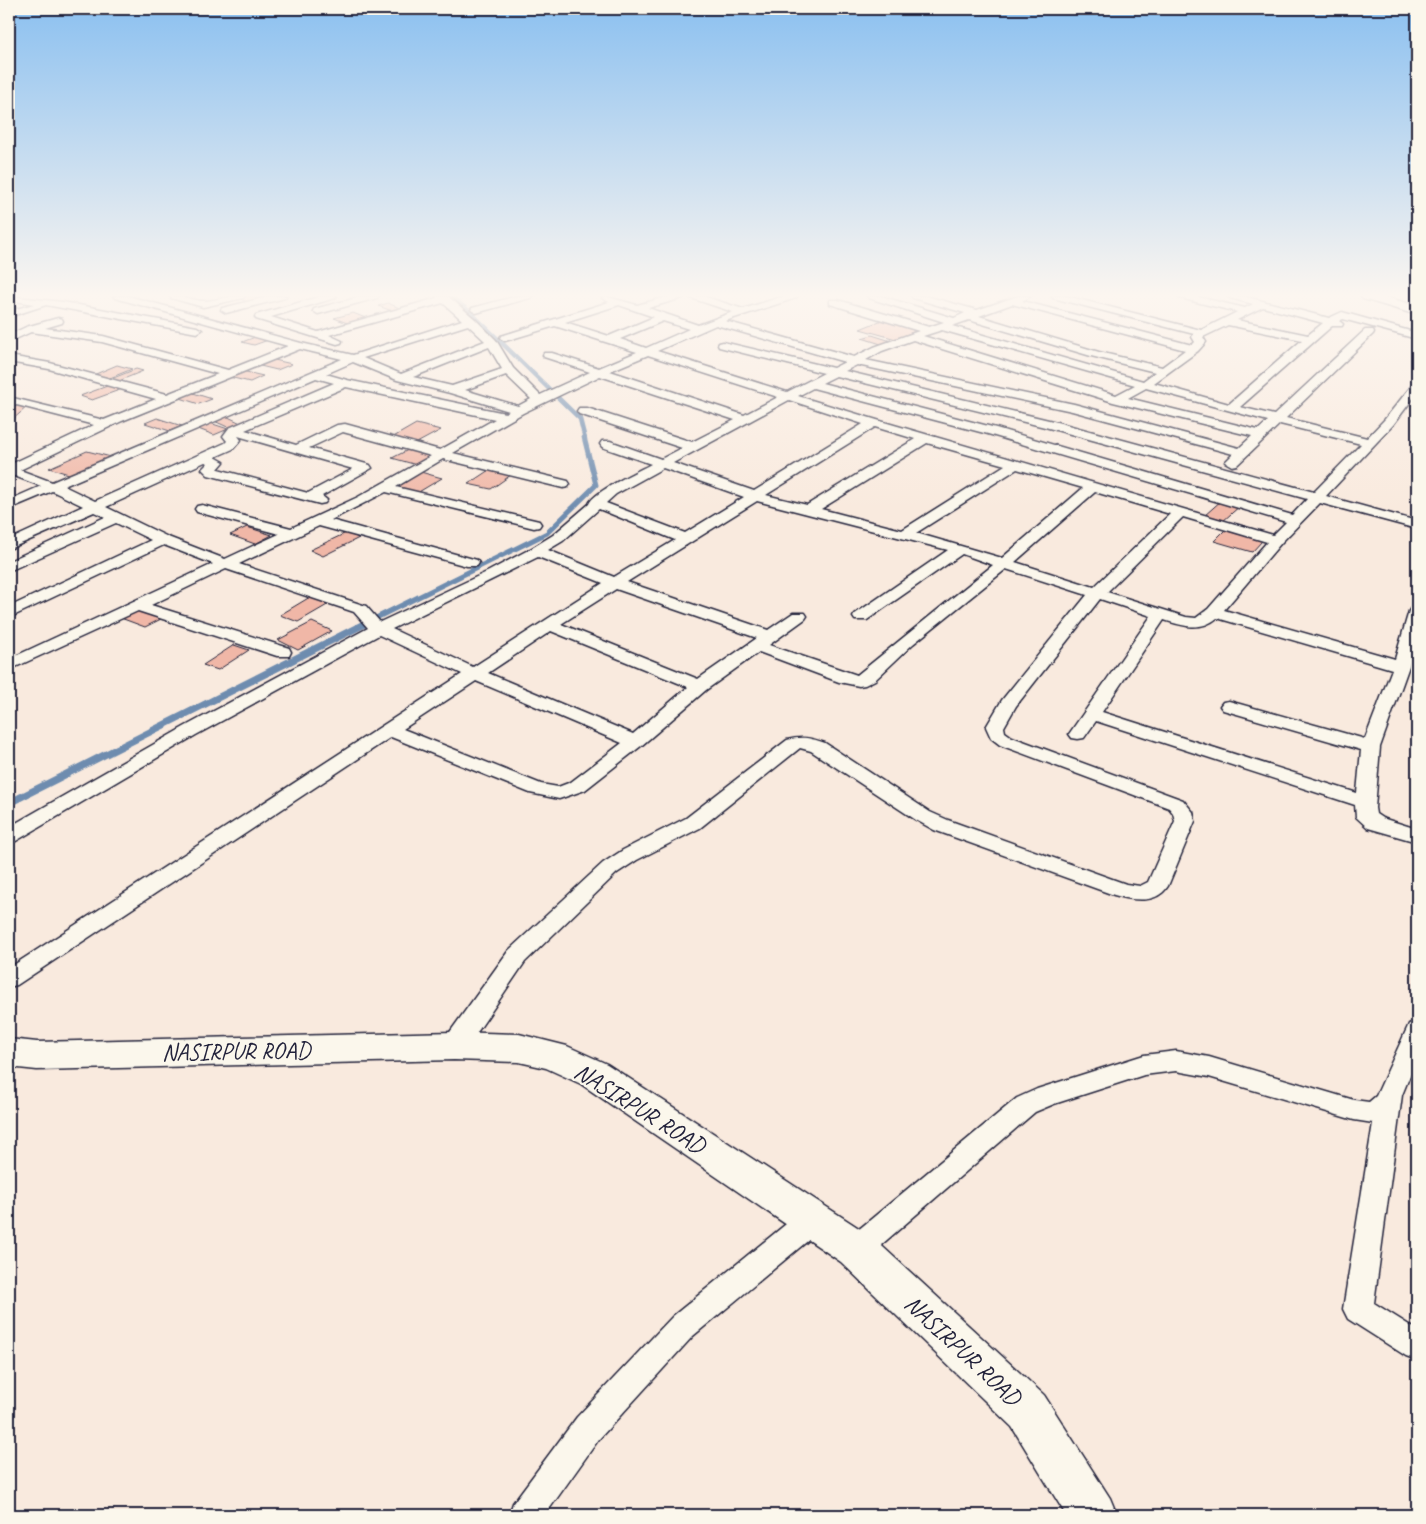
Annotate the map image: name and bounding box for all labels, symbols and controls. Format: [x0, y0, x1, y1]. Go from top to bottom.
street label: NASIRPUR ROAD [162, 1035, 313, 1067]
street label: NASIRPUR ROAD [569, 1056, 713, 1161]
street label: NASIRPUR ROAD [898, 1288, 1029, 1413]

